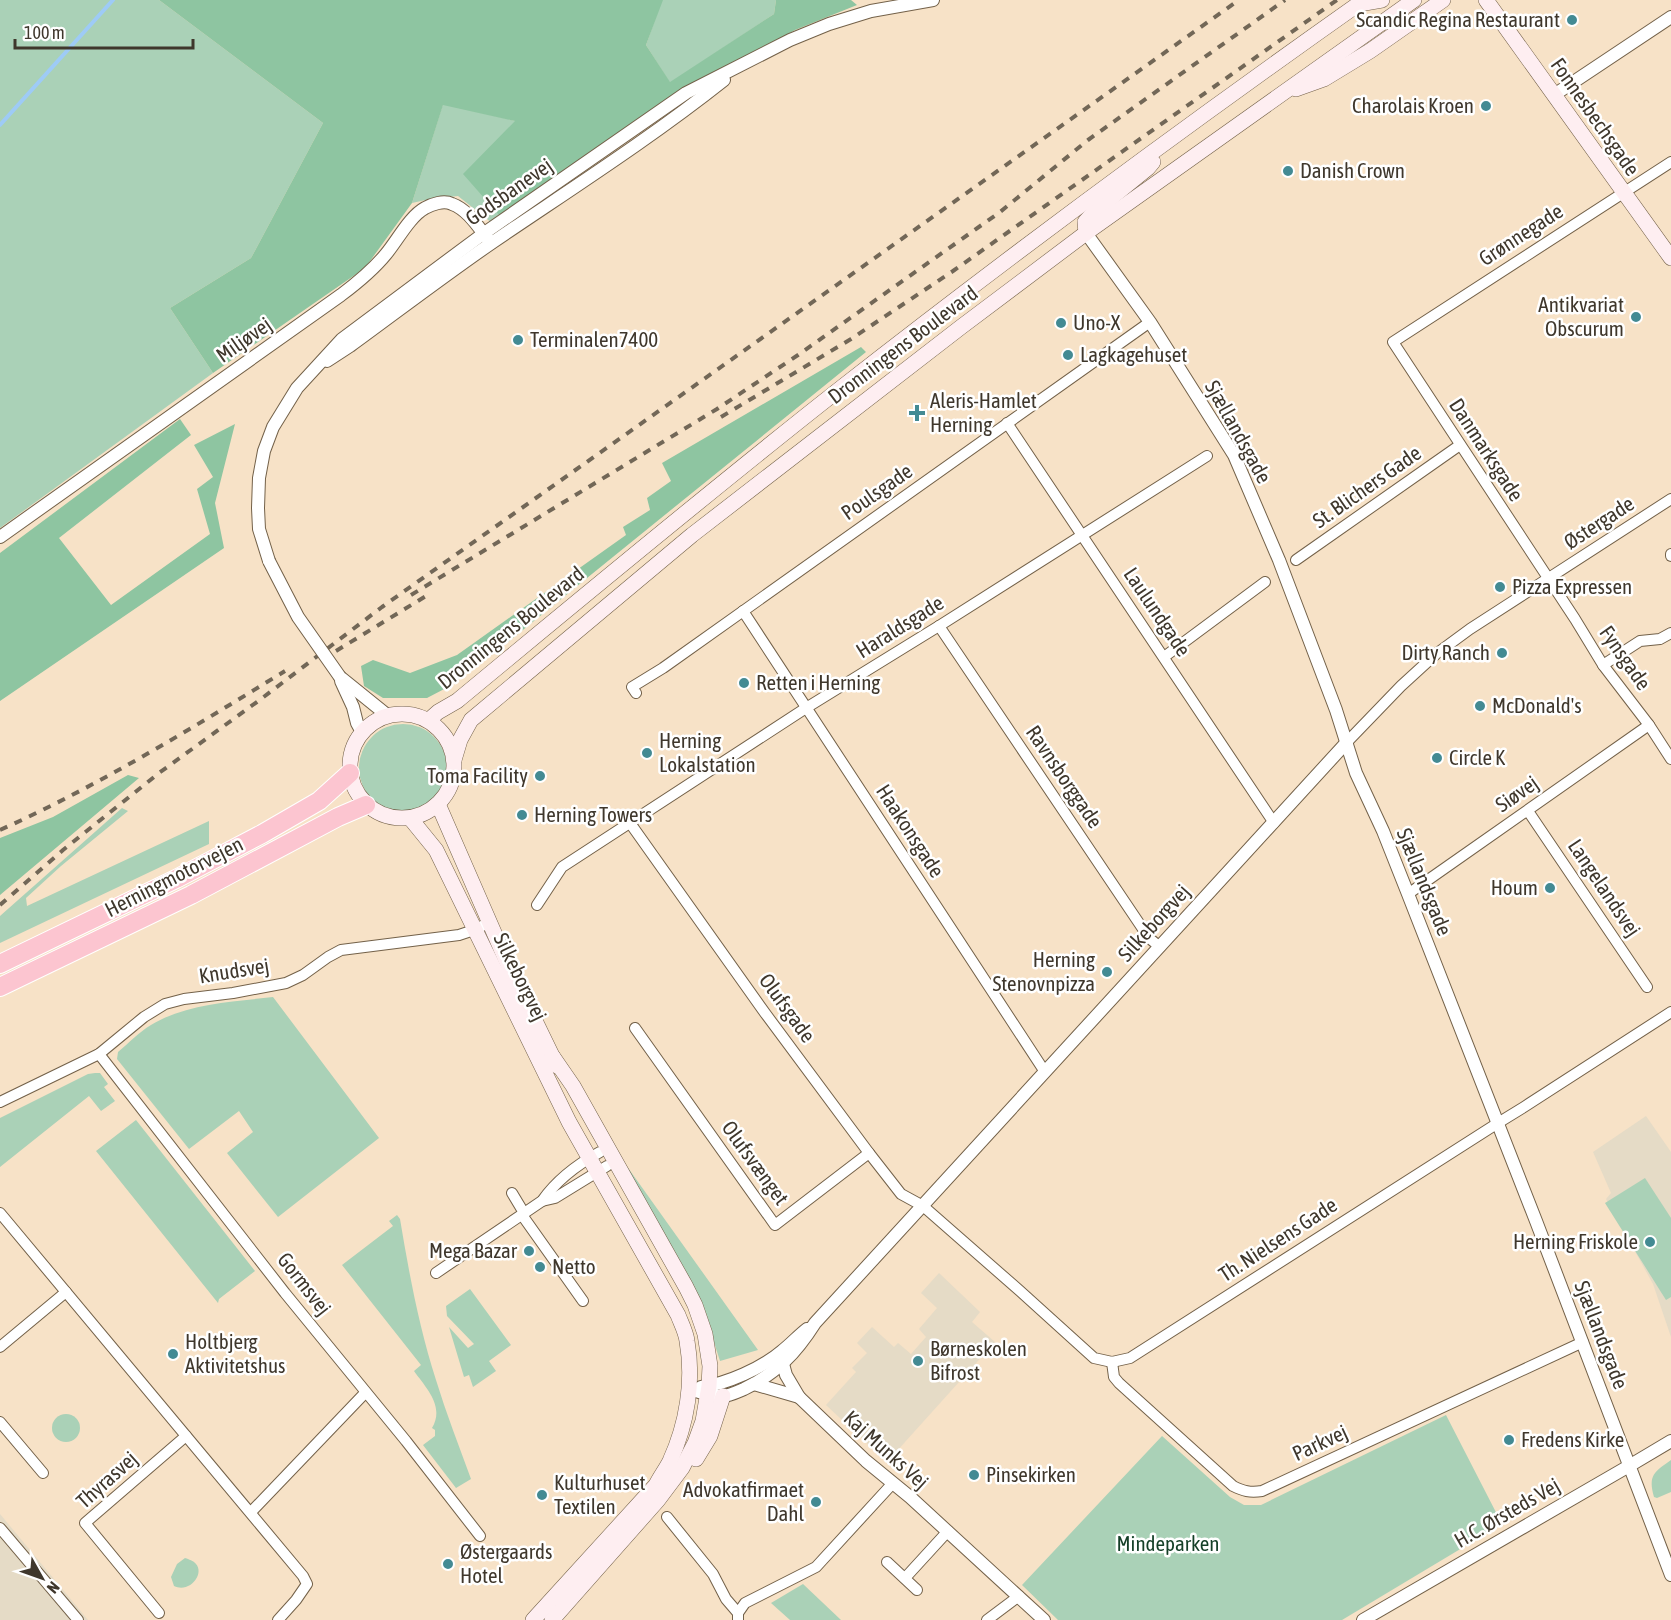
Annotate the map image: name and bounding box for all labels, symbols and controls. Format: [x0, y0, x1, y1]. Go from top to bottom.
place label: Scandic Regina Restaurant [1356, 7, 1560, 31]
scale bar [15, 12, 194, 50]
marker: Scandic Regina Restaurant [1565, 13, 1579, 27]
text: 100 m [24, 22, 65, 43]
street label: Fonnesbechsgade [1546, 53, 1645, 180]
place label: Charolais Kroen [1352, 93, 1474, 117]
marker: Charolais Kroen [1479, 99, 1493, 113]
street label: Godsbanevej [460, 153, 556, 230]
place label: Danish Crown [1300, 158, 1405, 182]
marker: Danish Crown [1281, 164, 1295, 178]
street label: Grønnegade [1474, 198, 1567, 270]
street label: Dronningens Boulevard [823, 280, 982, 408]
place label: Antikvariat Obscurum [1538, 292, 1624, 340]
place label: Uno-X [1073, 310, 1121, 334]
marker: Antikvariat Obscurum [1629, 310, 1643, 324]
street label: Miljøvej [211, 312, 276, 367]
marker: Uno-X [1054, 316, 1068, 330]
place label: Terminalen7400 [530, 327, 658, 351]
marker: Terminalen7400 [511, 333, 525, 347]
place label: Lagkagehuset [1080, 342, 1187, 366]
marker: Lagkagehuset [1061, 348, 1075, 362]
street label: Sjællandsgade [1201, 376, 1277, 487]
place label: Aleris-Hamlet Herning [930, 388, 1037, 436]
street label: Danmarksgade [1445, 394, 1529, 505]
marker: Aleris-Hamlet Herning [908, 404, 926, 422]
street label: St. Blichers Gade [1308, 440, 1425, 532]
street label: Poulsgade [836, 458, 916, 524]
street label: Østergade [1559, 491, 1638, 554]
street label: Dronningens Boulevard [433, 561, 588, 693]
street label: Laulundgade [1119, 563, 1196, 660]
place label: Pizza Expressen [1512, 574, 1632, 598]
marker: Pizza Expressen [1493, 580, 1507, 594]
street label: Haraldsgade [852, 590, 947, 662]
street label: Fynsgade [1595, 621, 1656, 694]
place label: Dirty Ranch [1401, 640, 1490, 664]
marker: Dirty Ranch [1495, 646, 1509, 660]
place label: Retten i Herning [756, 670, 880, 694]
marker: Retten i Herning [737, 676, 751, 690]
place label: McDonald's [1492, 693, 1582, 717]
marker: McDonald's [1473, 699, 1487, 713]
street label: Ravnsborggade [1022, 721, 1108, 832]
place label: Herning Lokalstation [659, 728, 756, 776]
place label: Circle K [1449, 745, 1506, 769]
marker: Herning Lokalstation [640, 746, 654, 760]
marker: Circle K [1430, 751, 1444, 765]
place label: Toma Facility [427, 763, 528, 787]
marker: Toma Facility [533, 769, 547, 783]
street label: Siøvej [1491, 770, 1542, 816]
street label: Haakonsgade [872, 780, 950, 881]
place label: Herning Towers [534, 802, 652, 826]
marker: Herning Towers [515, 808, 529, 822]
street label: Sjællandsgade [1393, 824, 1457, 939]
street label: Herningmotorvejen [101, 831, 247, 921]
street label: Langelandsvej [1564, 834, 1646, 941]
place label: Houm [1491, 875, 1538, 899]
street label: Silkeborgvej [1113, 879, 1194, 966]
marker: Houm [1543, 881, 1557, 895]
street label: Silkeborgvej [489, 929, 552, 1024]
place label: Herning Stenovnpizza [992, 947, 1095, 995]
street label: Knudsvej [197, 953, 271, 987]
marker: Herning Stenovnpizza [1100, 965, 1114, 979]
street label: Olufsgade [755, 968, 821, 1046]
street label: Olufsvænget [717, 1116, 794, 1209]
street label: Th. Nielsens Gade [1214, 1192, 1341, 1286]
place label: Herning Friskole [1513, 1229, 1638, 1253]
marker: Herning Friskole [1643, 1235, 1657, 1249]
place label: Mega Bazar [429, 1238, 518, 1262]
marker: Mega Bazar [522, 1244, 536, 1258]
street label: Gormsvej [273, 1247, 337, 1319]
place label: Netto [552, 1254, 596, 1278]
marker: Netto [533, 1260, 547, 1274]
street label: Sjællandsgade [1570, 1277, 1633, 1392]
place label: Holtbjerg Aktivitetshus [185, 1329, 285, 1377]
place label: Børneskolen Bifrost [930, 1336, 1027, 1384]
marker: Holtbjerg Aktivitetshus [166, 1347, 180, 1361]
marker: Børneskolen Bifrost [911, 1354, 925, 1368]
street label: Kaj Munks Vej [840, 1405, 934, 1493]
street label: Parkvej [1288, 1419, 1351, 1465]
place label: Fredens Kirke [1521, 1427, 1624, 1451]
marker: Fredens Kirke [1502, 1433, 1516, 1447]
street label: Thyrasvej [71, 1446, 142, 1513]
place label: Pinsekirken [986, 1462, 1076, 1486]
marker: Pinsekirken [967, 1468, 981, 1482]
place label: Kulturhuset Textilen [554, 1470, 646, 1518]
street label: H.C. Ørsteds Vej [1450, 1472, 1563, 1552]
place label: Advokatfirmaet Dahl [683, 1477, 804, 1525]
marker: Kulturhuset Textilen [535, 1488, 549, 1502]
marker: Advokatfirmaet Dahl [809, 1495, 823, 1509]
park label: Mindeparken [1116, 1531, 1220, 1555]
place label: Østergaards Hotel [460, 1539, 552, 1587]
north arrow [12, 1548, 72, 1608]
marker: Østergaards Hotel [441, 1557, 455, 1571]
text: N [44, 1578, 63, 1597]

